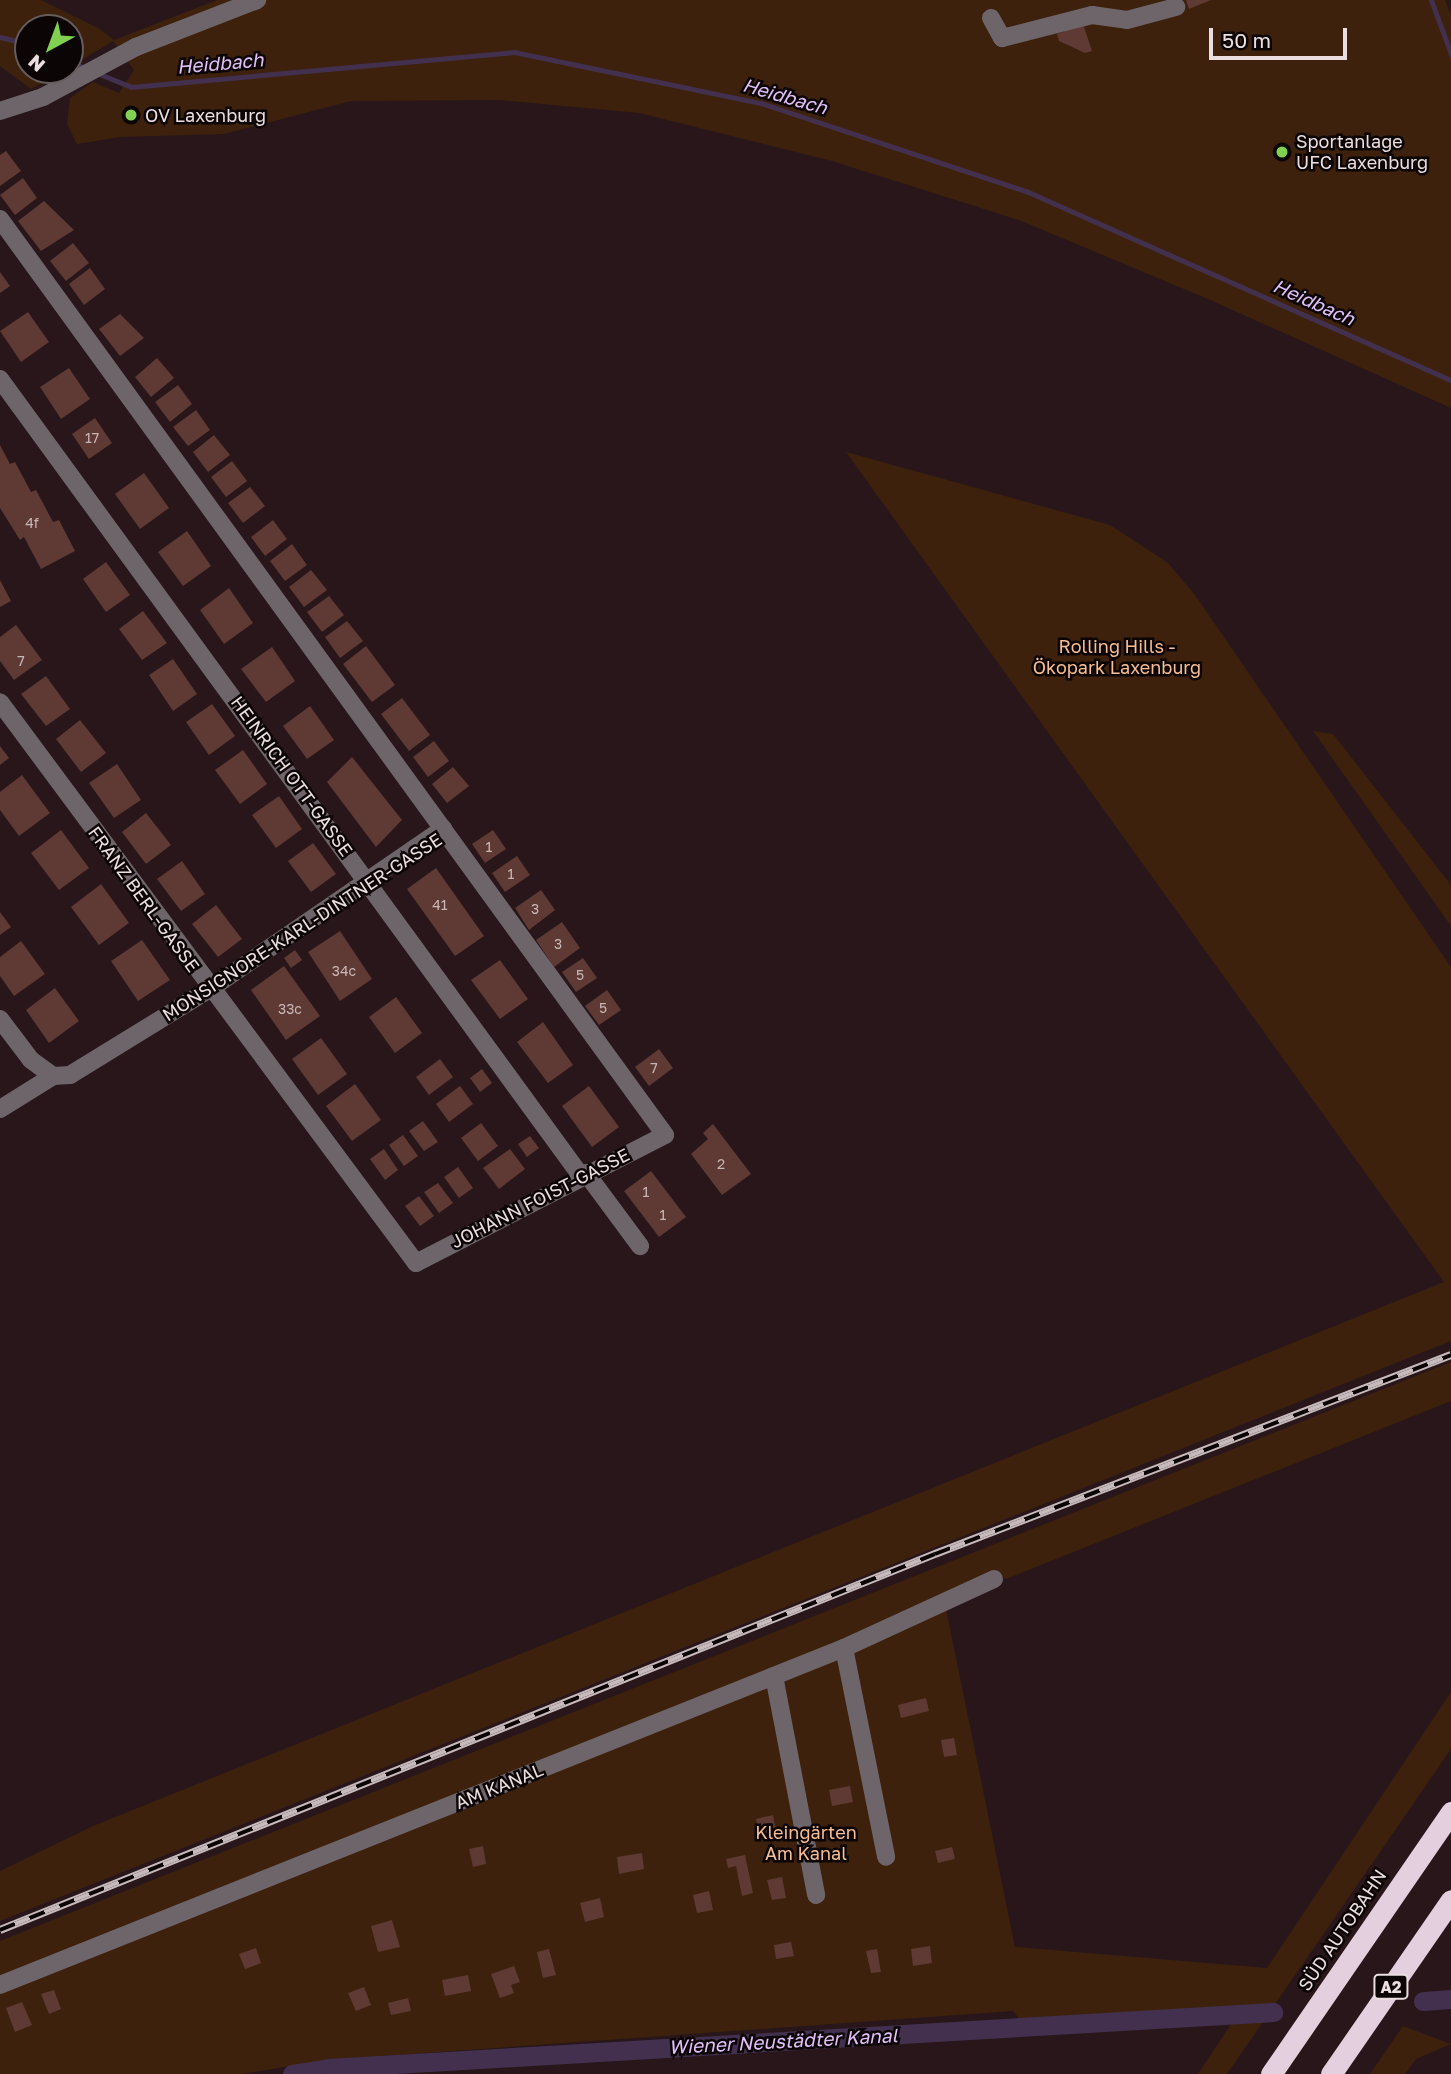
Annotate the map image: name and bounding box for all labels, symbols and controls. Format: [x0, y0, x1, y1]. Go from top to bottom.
north arrow [14, 14, 84, 84]
scale bar [1213, 14, 1351, 58]
text: 50 m [1222, 27, 1271, 53]
water label: Heidbach [176, 48, 264, 78]
text: N [23, 50, 49, 77]
water label: Heidbach [740, 73, 830, 119]
place label: OV Laxenburg [145, 104, 266, 126]
marker: OV Laxenburg [123, 107, 139, 123]
place label: Sportanlage UFC Laxenburg [1296, 131, 1428, 174]
marker: Sportanlage UFC Laxenburg [1274, 144, 1290, 160]
water label: Heidbach [1270, 274, 1358, 330]
house number: 17 [85, 430, 99, 446]
house number: 4f [25, 515, 39, 531]
park label: Rolling Hills - Ökopark Laxenburg [1033, 636, 1201, 678]
house number: 7 [17, 653, 25, 669]
street label: HEINRICH OTT-GASSE [227, 692, 357, 860]
street label: FRANZ BERL-GASSE [84, 822, 204, 976]
street label: MONSIGNORE-KARL-DINTNER-GASSE [158, 828, 446, 1026]
house number: 1 [486, 839, 492, 855]
house number: 1 [508, 866, 514, 882]
house number: 41 [432, 897, 448, 913]
house number: 3 [531, 901, 539, 917]
house number: 3 [554, 936, 562, 952]
house number: 34c [332, 963, 356, 979]
house number: 5 [576, 967, 584, 983]
house number: 5 [599, 1000, 607, 1016]
house number: 33c [278, 1001, 302, 1017]
house number: 7 [650, 1060, 658, 1076]
street label: JOHANN FOIST-GASSE [447, 1144, 633, 1252]
house number: 2 [717, 1156, 725, 1172]
house number: 1 [643, 1184, 649, 1200]
house number: 1 [660, 1207, 666, 1223]
street label: AM KANAL [452, 1759, 546, 1813]
park label: Kleingärten Am Kanal [755, 1822, 857, 1864]
street label: SÜD AUTOBAHN [1293, 1865, 1391, 1995]
road number: A2 [1372, 1974, 1410, 1999]
water label: Wiener Neustädter Kanal [668, 2024, 898, 2058]

